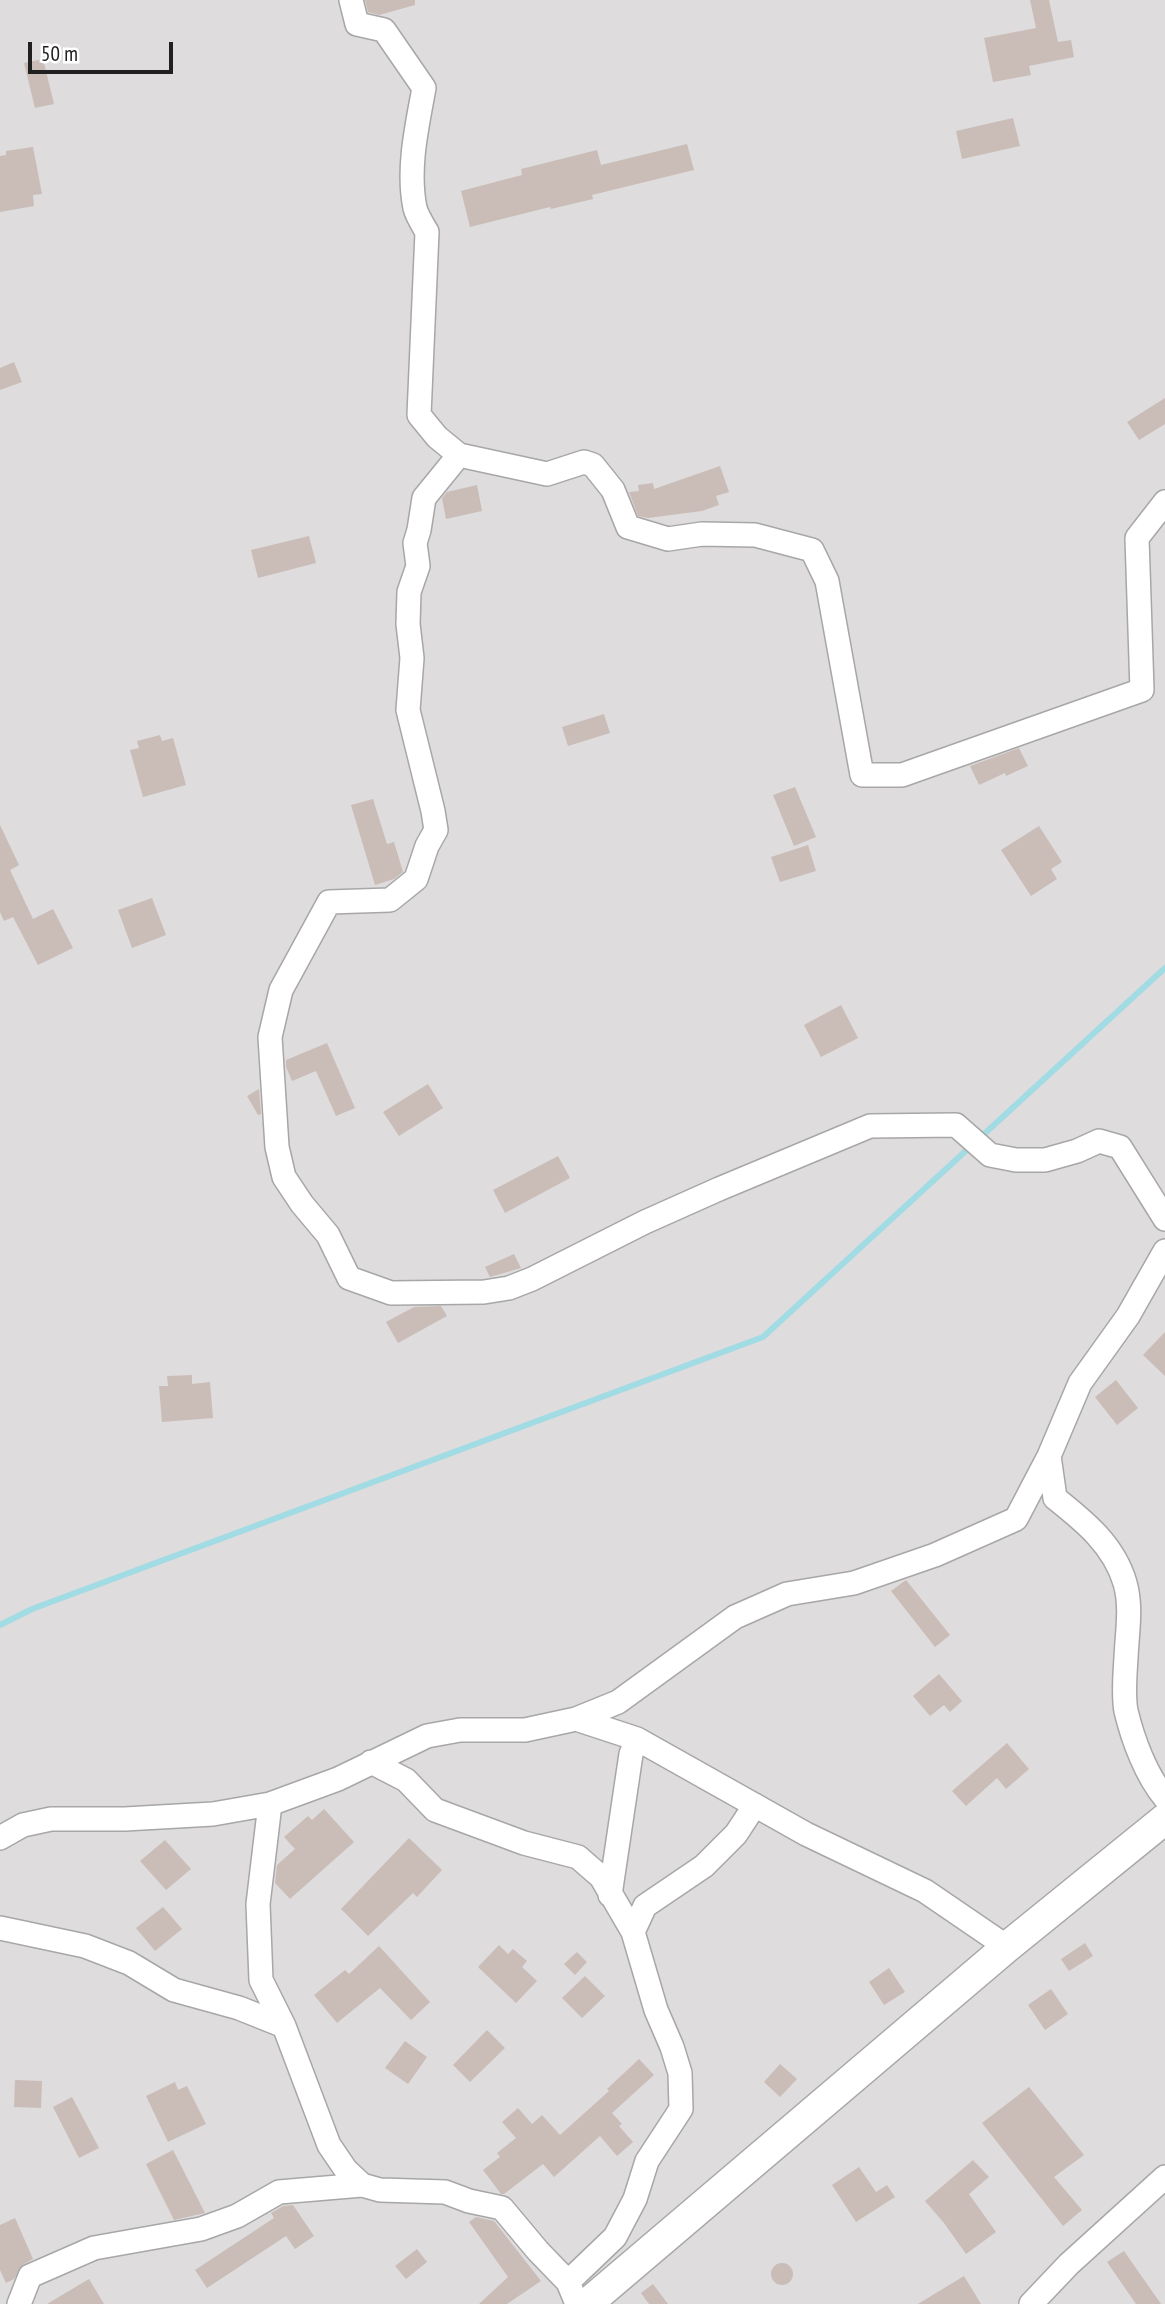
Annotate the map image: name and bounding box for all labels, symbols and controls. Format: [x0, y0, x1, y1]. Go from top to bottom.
scale bar [32, 28, 177, 72]
text: 50 m [41, 40, 78, 67]

